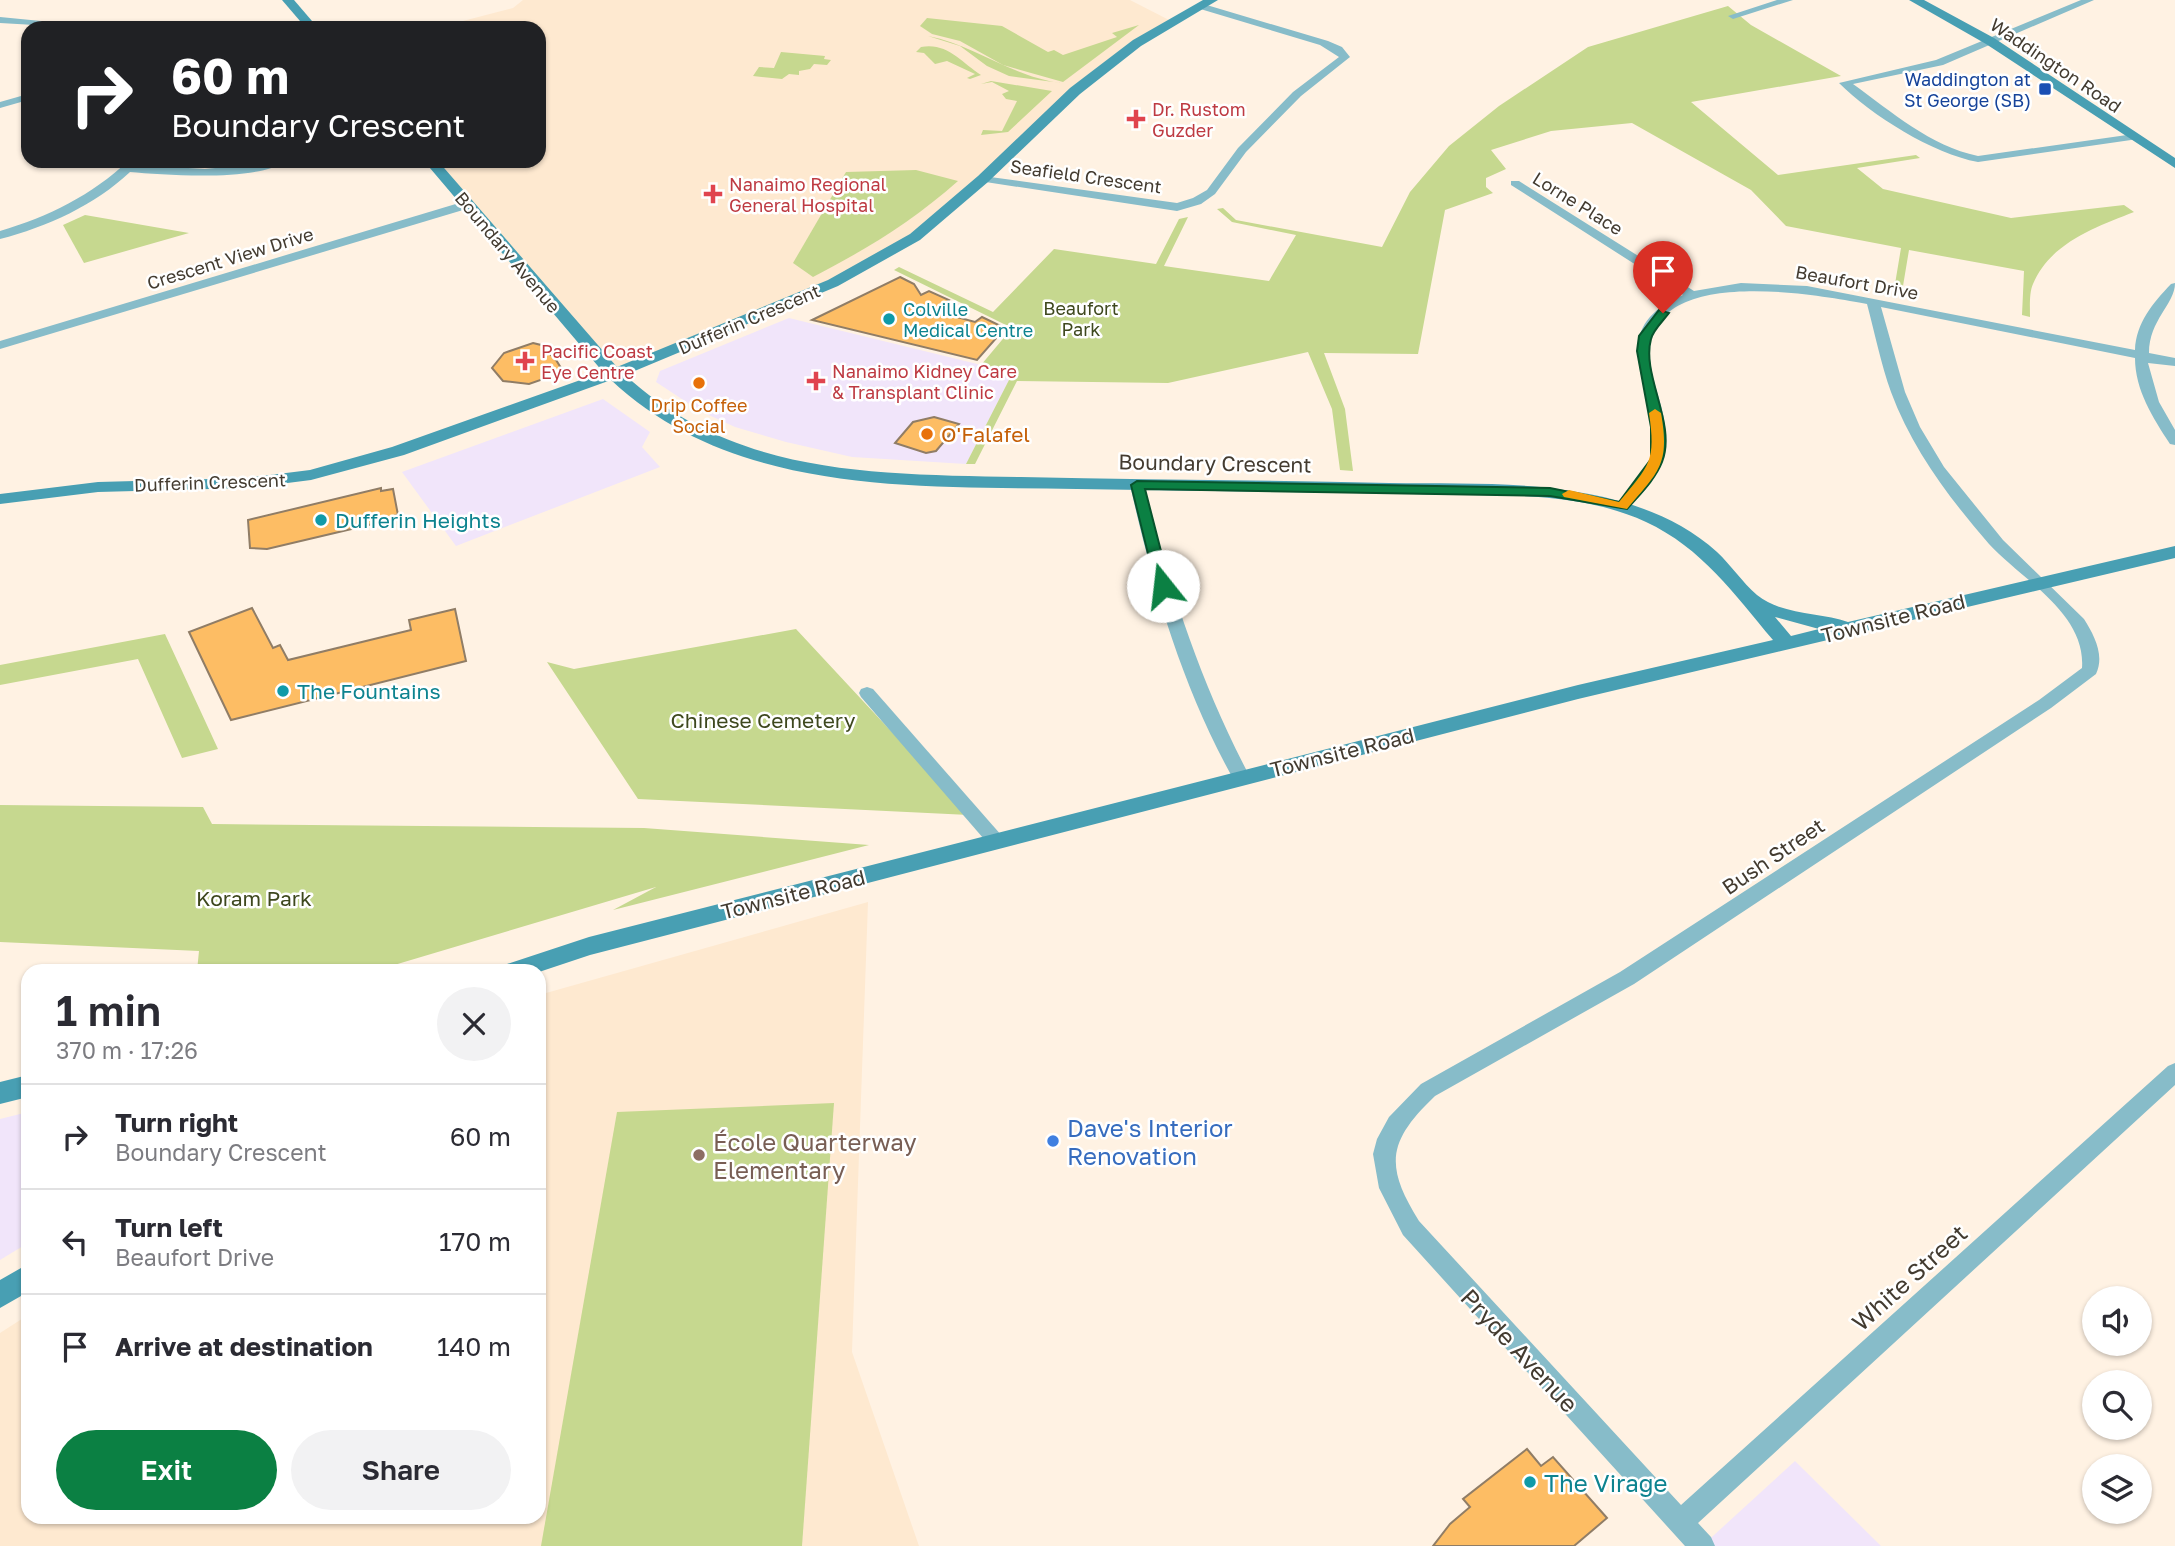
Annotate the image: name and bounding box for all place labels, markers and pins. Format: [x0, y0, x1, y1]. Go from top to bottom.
place label: Waddington at St George (SB) [1904, 68, 2031, 111]
marker: Waddington at St George (SB) [2037, 81, 2053, 97]
place label: Dr. Rustom Guzder [1152, 98, 1246, 141]
marker: Dr. Rustom Guzder [1126, 109, 1146, 129]
place label: Nanaimo Regional General Hospital [729, 173, 887, 216]
marker: Nanaimo Regional General Hospital [703, 184, 723, 204]
pin [1633, 241, 1693, 313]
place label: Colville Medical Centre [903, 298, 1033, 341]
marker: Colville Medical Centre [881, 311, 897, 327]
place label: Pacific Coast Eye Centre [541, 340, 653, 383]
marker: Pacific Coast Eye Centre [515, 351, 535, 371]
place label: Nanaimo Kidney Care & Transplant Clinic [832, 360, 1017, 403]
marker: Nanaimo Kidney Care & Transplant Clinic [806, 371, 826, 391]
marker: Drip Coffee Social [691, 375, 707, 391]
place label: Drip Coffee Social [651, 394, 747, 437]
place label: O'Falafel [941, 421, 1030, 447]
marker: O'Falafel [919, 426, 935, 442]
place label: Dufferin Heights [335, 507, 501, 533]
marker: Dufferin Heights [313, 512, 329, 528]
place label: The Fountains [297, 678, 441, 704]
marker: The Fountains [275, 683, 291, 699]
place label: Dave's Interior Renovation [1067, 1113, 1233, 1170]
place label: École Quarterway Elementary [713, 1127, 917, 1184]
marker: Dave's Interior Renovation [1045, 1133, 1061, 1149]
marker: École Quarterway Elementary [691, 1147, 707, 1163]
place label: The Virage [1544, 1468, 1667, 1497]
marker: The Virage [1522, 1474, 1538, 1490]

